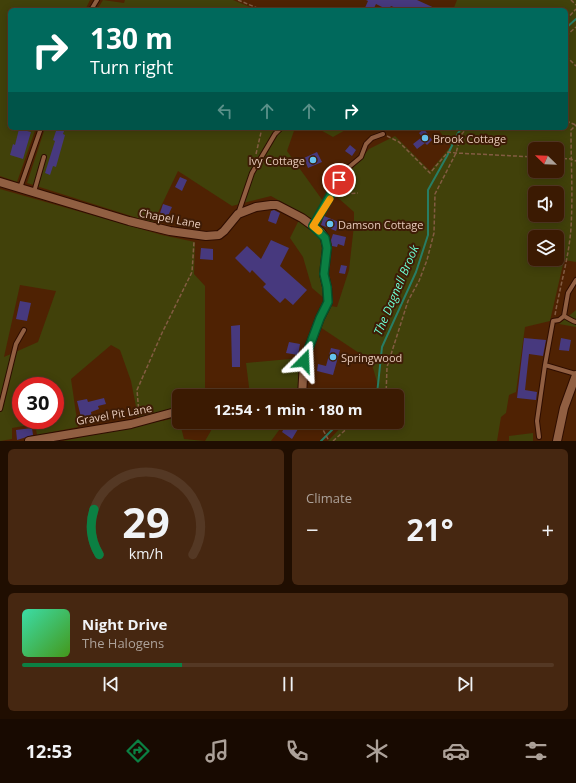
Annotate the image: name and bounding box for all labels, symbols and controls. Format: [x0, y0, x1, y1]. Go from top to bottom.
text: 130 m [90, 19, 173, 57]
icon: right [24, 24, 76, 76]
text: Turn right [90, 55, 173, 79]
icon: left [214, 100, 236, 122]
icon: ahead [256, 100, 278, 122]
icon: ahead [298, 100, 320, 122]
icon: right [340, 100, 362, 122]
place label: Brook Cottage [433, 131, 506, 146]
marker: Brook Cottage [420, 133, 430, 143]
north arrow [528, 142, 564, 178]
map controls [528, 142, 564, 266]
place label: Ivy Cottage [248, 153, 305, 168]
marker: Ivy Cottage [308, 155, 318, 165]
pin [322, 163, 356, 197]
icon: arrive [328, 169, 350, 191]
button: sound [528, 186, 564, 222]
street label: Chapel Lane [138, 205, 202, 231]
place label: Damson Cottage [338, 217, 423, 232]
marker: Damson Cottage [325, 219, 335, 229]
button: layers [528, 230, 564, 266]
water label: The Dagnell Brook [369, 241, 423, 338]
position arrow [283, 340, 325, 382]
place label: Springwood [341, 350, 402, 365]
marker: Springwood [328, 352, 338, 362]
speed limit sign: 30 [12, 377, 64, 429]
text: 12:54 · 1 min · 180 m [214, 399, 362, 419]
street label: Gravel Pit Lane [75, 400, 153, 428]
text: Climate [306, 489, 352, 507]
text: 29 [122, 494, 170, 550]
text: 21° [406, 509, 454, 550]
text: − [306, 514, 319, 544]
text: + [541, 514, 554, 544]
text: km/h [129, 544, 163, 563]
text: Night Drive [82, 614, 167, 634]
text: The Halogens [82, 634, 164, 652]
icon: previous [100, 673, 122, 695]
icon: pause [277, 673, 299, 695]
icon: next [454, 673, 476, 695]
icon: directions [124, 737, 152, 765]
icon: music [203, 737, 231, 765]
icon: phone [283, 737, 311, 765]
icon: climate [363, 737, 391, 765]
icon: car [442, 737, 470, 765]
icon: filters [522, 737, 550, 765]
text: 12:53 [26, 739, 72, 763]

